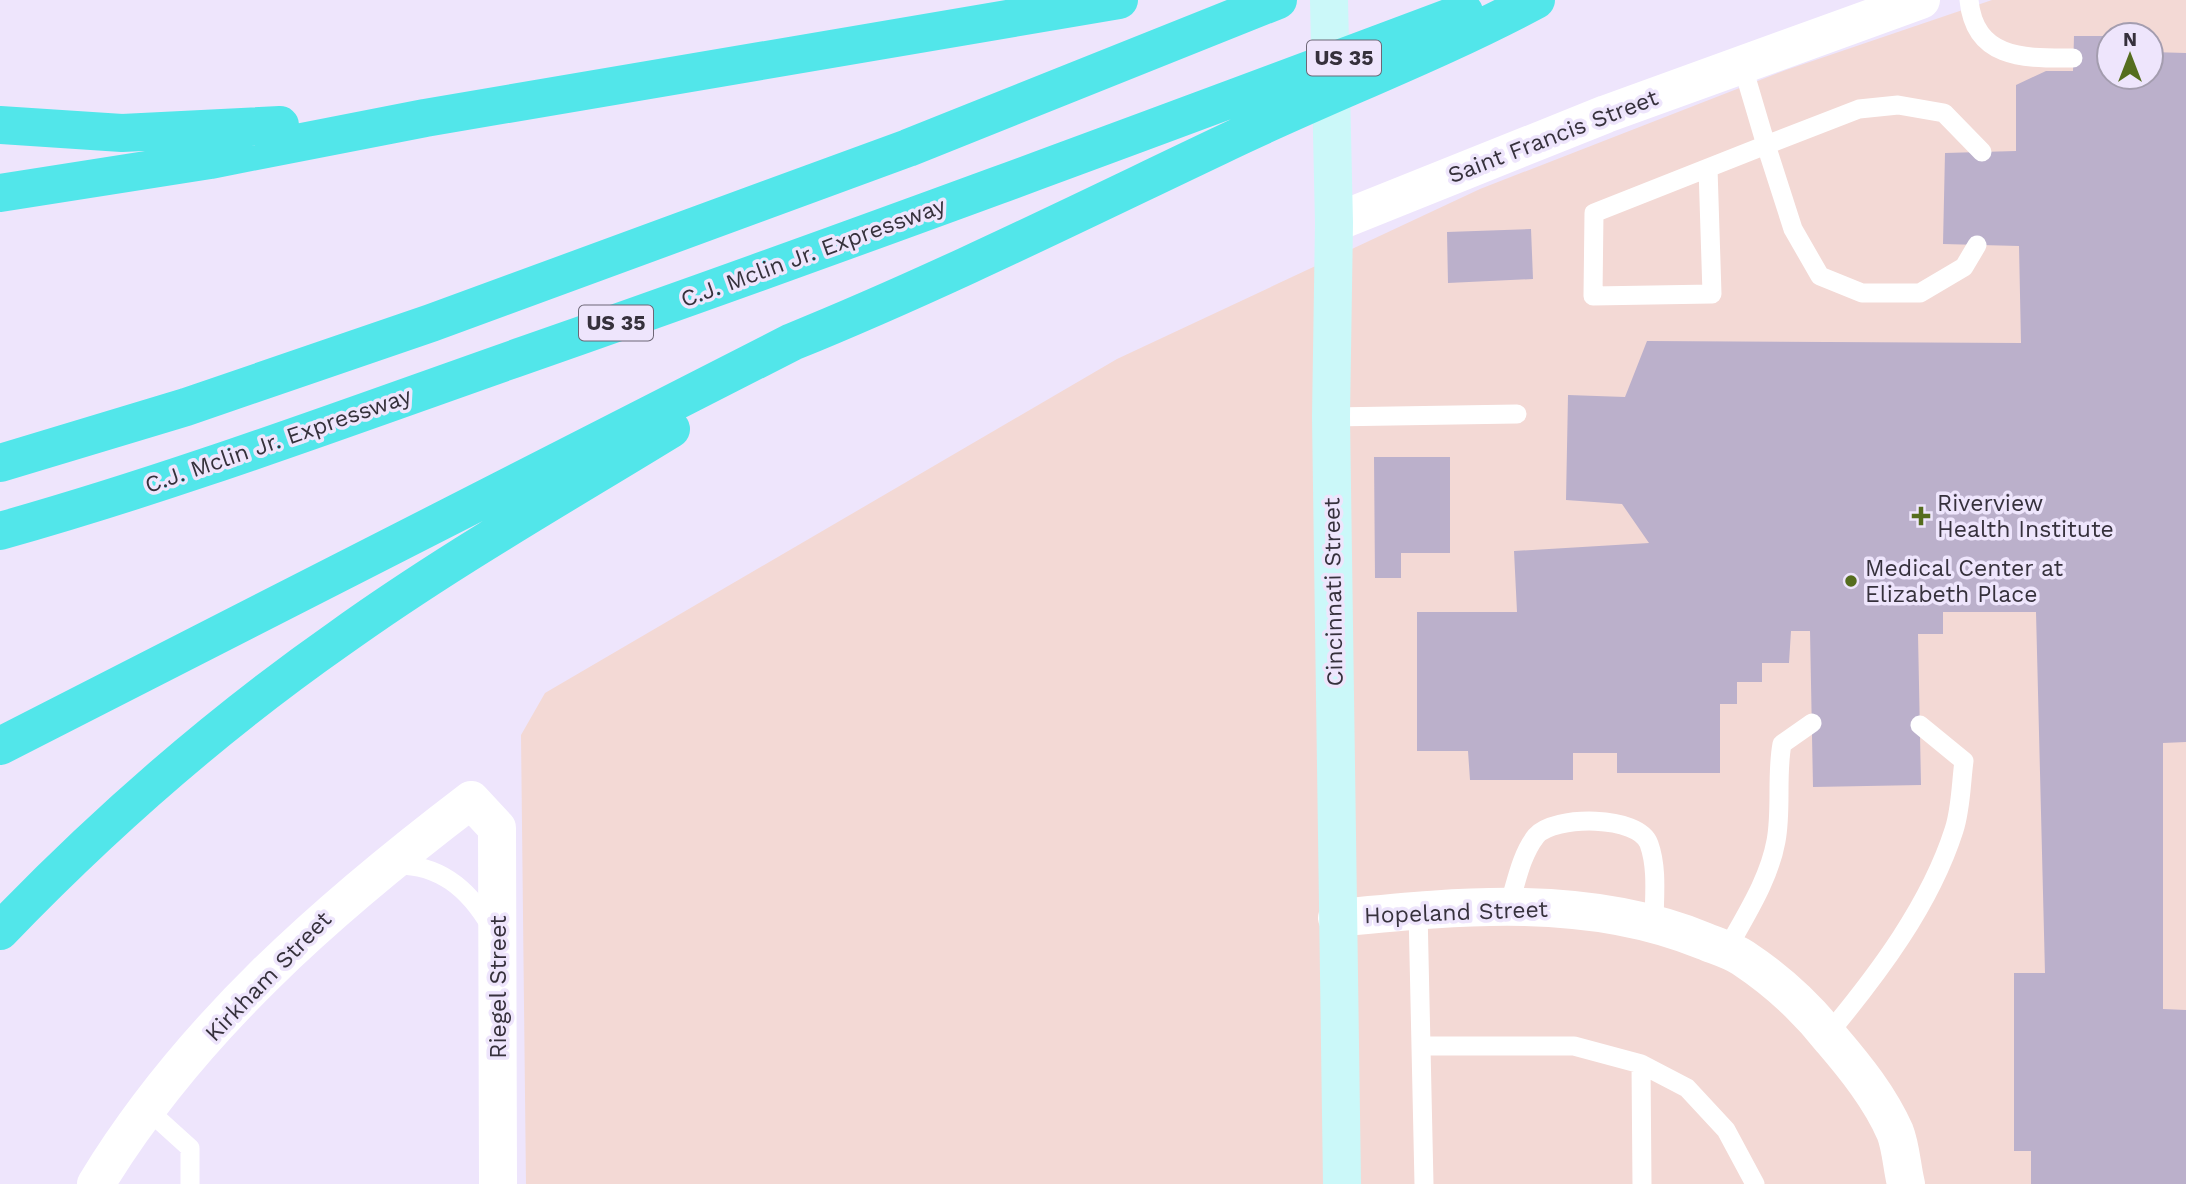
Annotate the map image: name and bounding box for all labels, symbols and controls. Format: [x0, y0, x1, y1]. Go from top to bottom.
north arrow [2095, 21, 2165, 91]
text: N [2123, 28, 2137, 51]
road number: US 35 [1307, 41, 1381, 76]
street label: Saint Francis Street [1444, 84, 1662, 189]
street label: C.J. Mclin Jr. Expressway [677, 192, 949, 313]
road number: US 35 [579, 306, 653, 340]
street label: C.J. Mclin Jr. Expressway [141, 382, 415, 499]
place label: Riverview Health Institute [1937, 490, 2114, 543]
street label: Cincinnati Street [1318, 497, 1349, 687]
marker: Riverview Health Institute [1911, 506, 1931, 526]
place label: Medical Center at Elizabeth Place [1865, 555, 2064, 608]
marker: Medical Center at Elizabeth Place [1843, 573, 1859, 589]
street label: Hopeland Street [1364, 896, 1549, 929]
street label: Kirkham Street [200, 906, 337, 1047]
street label: Riegel Street [485, 915, 512, 1059]

